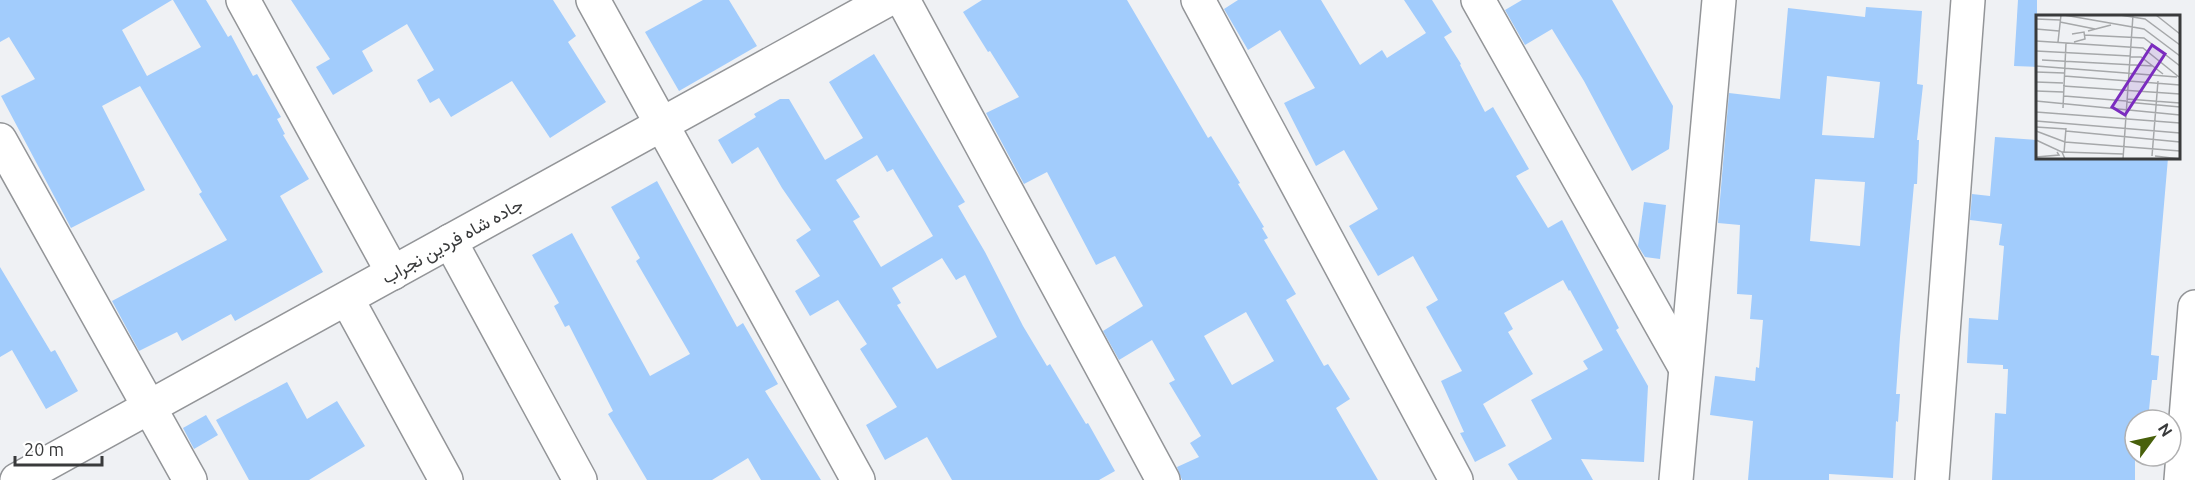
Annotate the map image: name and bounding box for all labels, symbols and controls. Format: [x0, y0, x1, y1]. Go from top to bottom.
inset map [2036, 15, 2180, 159]
street label: جاده شاه فردین نجراب [378, 193, 527, 289]
north arrow [2123, 408, 2183, 468]
text: N [2155, 420, 2176, 440]
scale bar [15, 429, 102, 467]
text: 20 m [24, 439, 64, 459]

